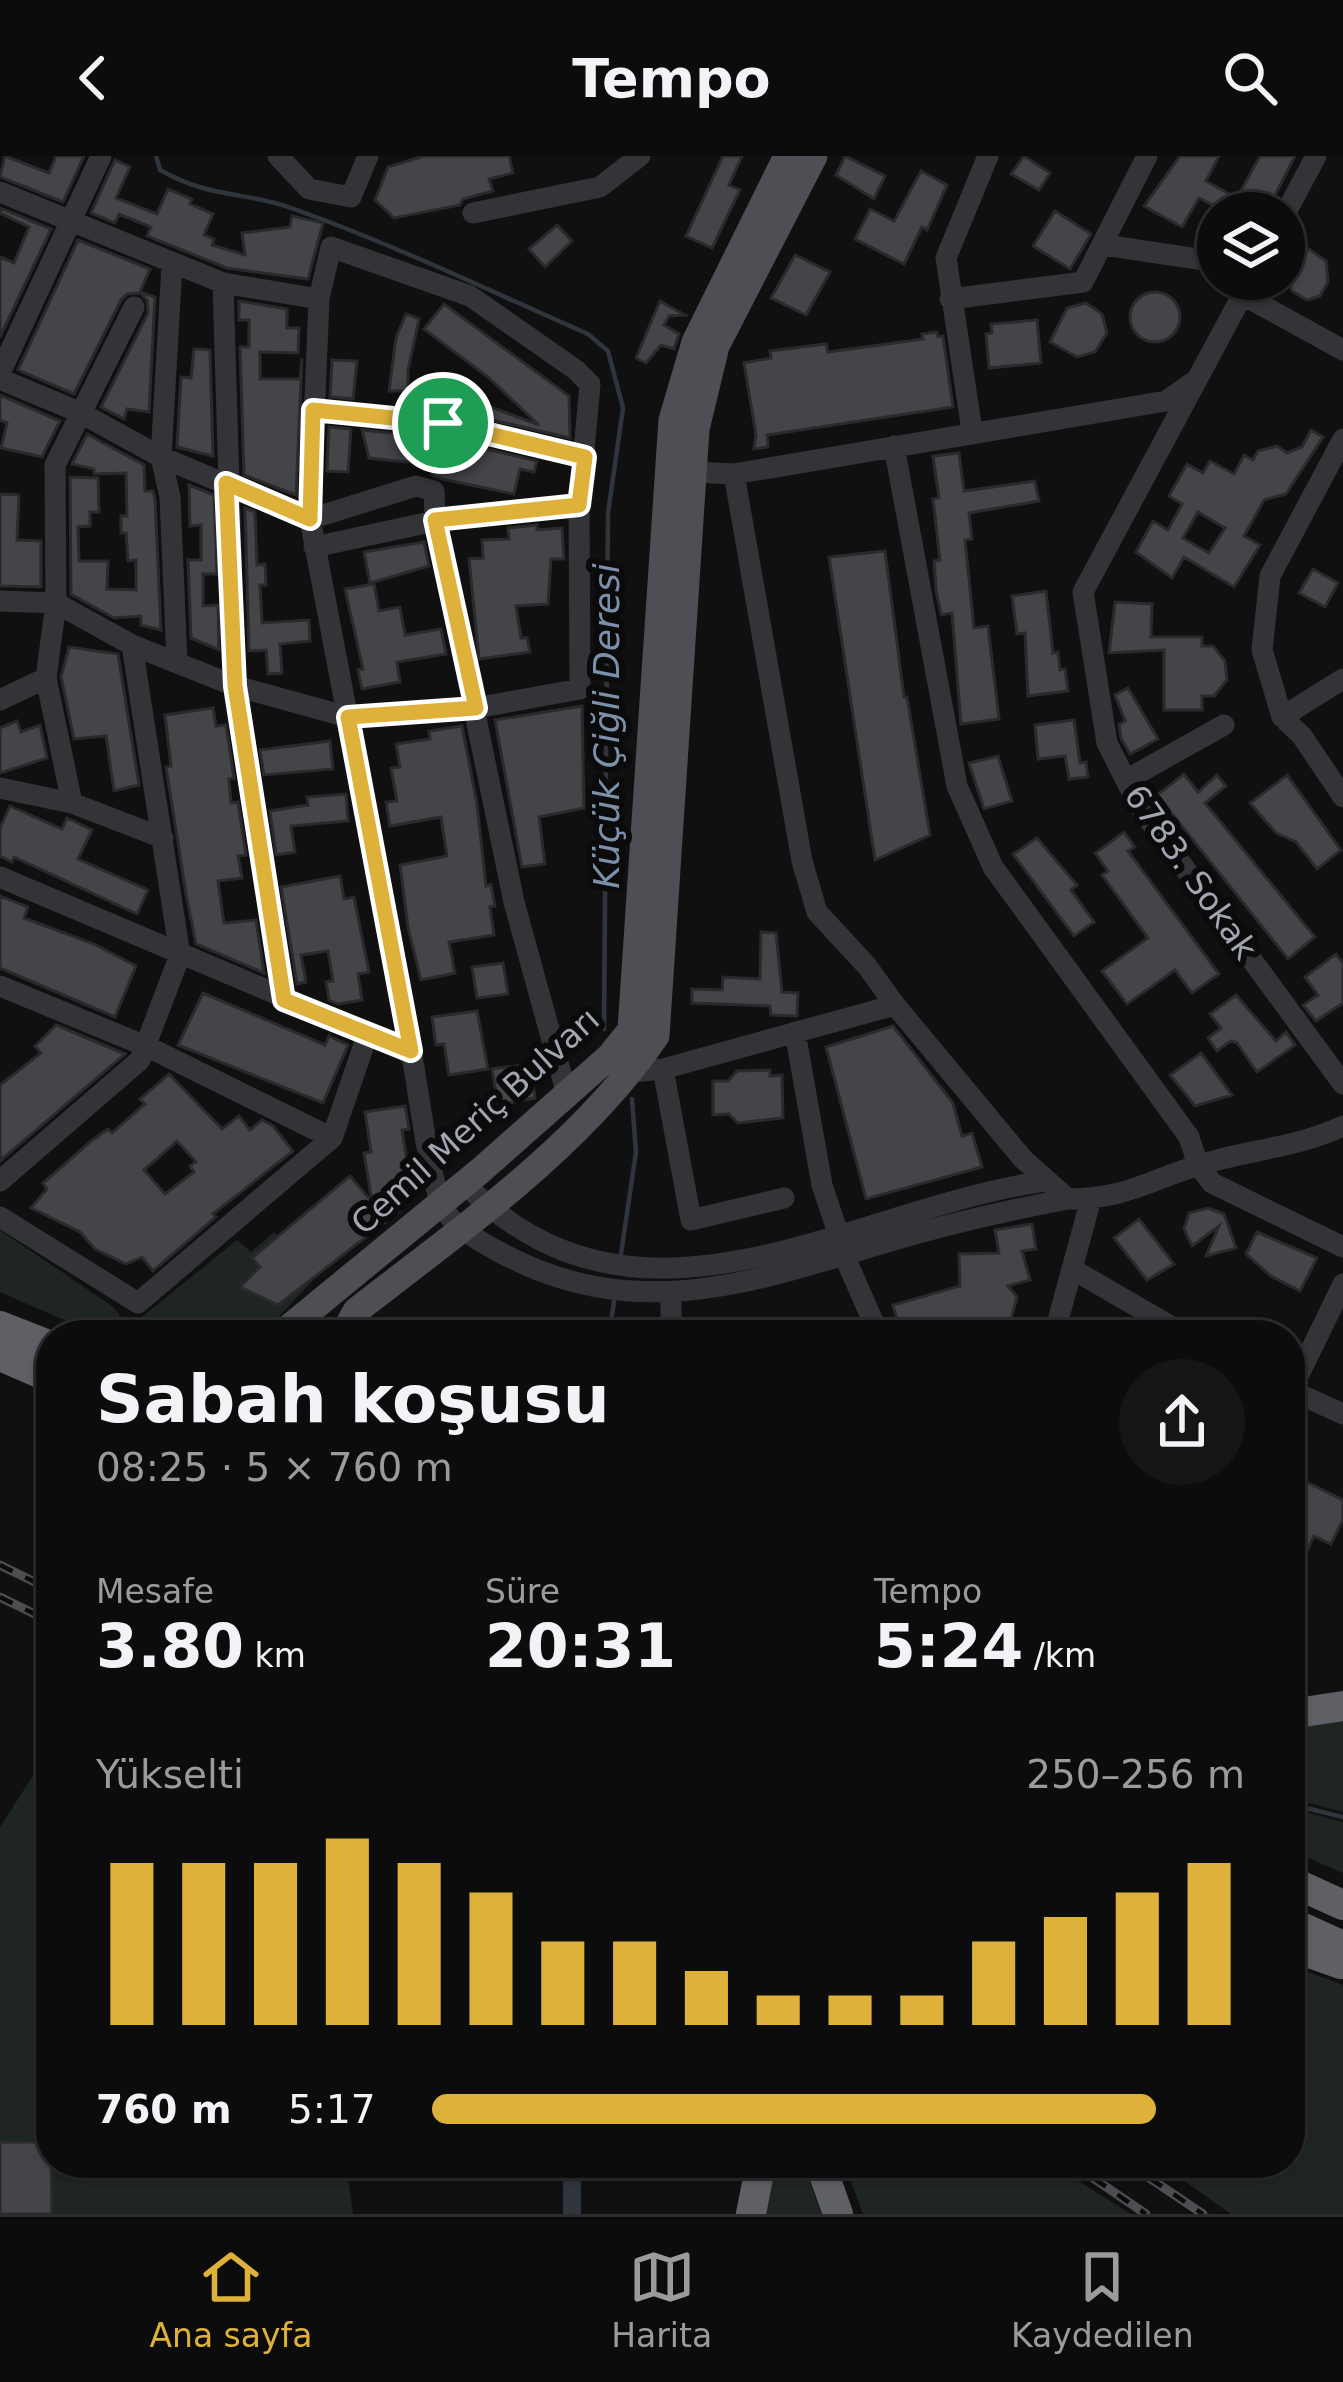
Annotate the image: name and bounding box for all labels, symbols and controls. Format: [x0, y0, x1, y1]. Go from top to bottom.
icon: back [60, 45, 126, 111]
icon: search [1217, 45, 1283, 111]
text: Tempo [572, 47, 771, 110]
map controls [1197, 192, 1305, 300]
button: layers [1197, 192, 1305, 300]
pin [392, 372, 494, 474]
icon: arrive [410, 390, 476, 456]
water label: Küçük Çiğli Deresi [586, 563, 627, 889]
street label: 6783. Sokak [1117, 777, 1266, 967]
street label: Cemil Meriç Bulvarı [343, 1000, 607, 1242]
button: share [1119, 1359, 1245, 1485]
text: Sabah koşusu [96, 1361, 610, 1438]
text: 08:25 · 5 × 760 m [96, 1445, 453, 1490]
text: Mesafe [96, 1572, 214, 1611]
text: Süre [485, 1572, 560, 1611]
text: Tempo [874, 1572, 982, 1611]
text: 3.80 [96, 1611, 244, 1681]
text: 20:31 [485, 1611, 676, 1681]
text: 5:24 [874, 1611, 1023, 1681]
text: km [244, 1636, 306, 1675]
text: /km [1023, 1636, 1096, 1675]
text: Yükselti [96, 1752, 244, 1797]
text: 250–256 m [1026, 1752, 1245, 1797]
text: 760 m [96, 2087, 232, 2132]
text: 5:17 [288, 2087, 376, 2132]
tab: Ana sayfa [149, 2244, 312, 2355]
tab: Harita [611, 2244, 712, 2355]
tab: Kaydedilen [1011, 2244, 1194, 2355]

